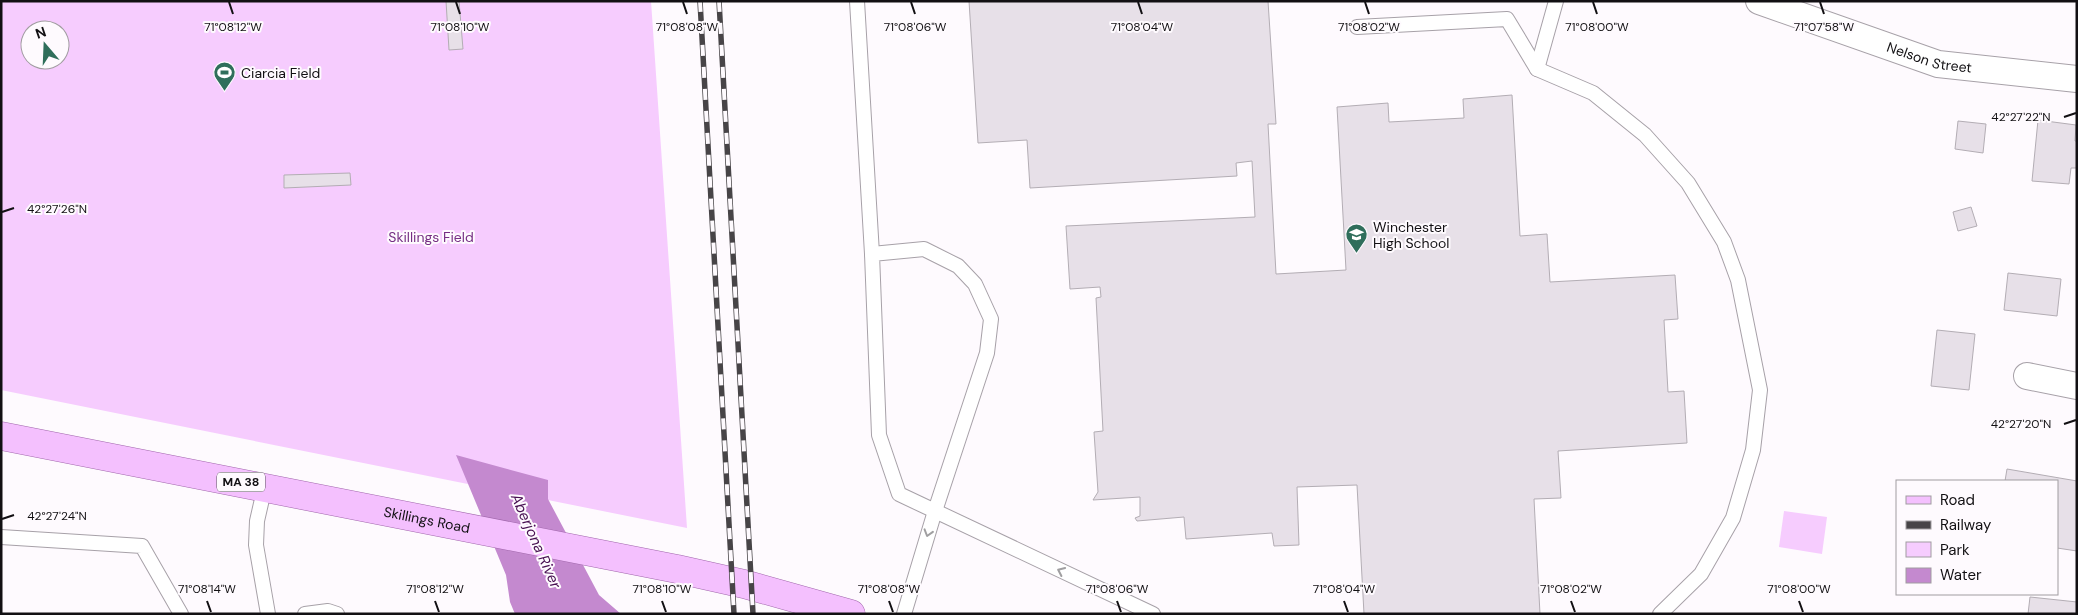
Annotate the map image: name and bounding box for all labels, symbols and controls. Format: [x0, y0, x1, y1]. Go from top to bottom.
text: 71°08'12"W [204, 19, 262, 35]
text: 71°08'10"W [431, 19, 490, 35]
text: 71°08'08"W [656, 19, 719, 35]
text: 71°08'06"W [884, 19, 947, 35]
text: 71°08'04"W [1111, 19, 1174, 35]
text: 71°08'02"W [1338, 19, 1400, 35]
text: 71°08'00"W [1565, 19, 1629, 35]
text: 71°07'58"W [1794, 19, 1855, 35]
north arrow [20, 20, 70, 70]
text: N [33, 23, 49, 43]
street label: Nelson Street [1884, 38, 1973, 77]
sports icon: Ciarcia Field [213, 61, 237, 92]
place label: Ciarcia Field [241, 64, 320, 82]
text: 42°27'22"N [1991, 109, 2051, 125]
text: 42°27'26"N [27, 201, 87, 217]
place label: Winchester High School [1373, 218, 1449, 252]
school or university icon: Winchester High School [1345, 223, 1369, 254]
park label: Skillings Field [388, 228, 474, 246]
text: 42°27'20"N [1991, 416, 2051, 432]
road number: MA 38 [217, 472, 265, 492]
legend [1896, 480, 2058, 595]
water label: Aberjona River [506, 490, 566, 592]
text: Road [1940, 490, 1975, 510]
street label: Skillings Road [382, 503, 471, 537]
text: 42°27'24"N [27, 508, 87, 524]
text: Railway [1940, 515, 1992, 535]
one-way arrow [924, 529, 934, 537]
text: Park [1940, 540, 1970, 560]
text: Water [1940, 565, 1982, 585]
one-way arrow [1057, 566, 1066, 577]
text: 71°08'14"W [178, 581, 236, 597]
text: 71°08'12"W [406, 581, 464, 597]
text: 71°08'10"W [633, 581, 692, 597]
text: 71°08'08"W [858, 581, 921, 597]
text: 71°08'06"W [1086, 581, 1149, 597]
text: 71°08'04"W [1313, 581, 1376, 597]
text: 71°08'02"W [1540, 581, 1602, 597]
text: 71°08'00"W [1767, 581, 1831, 597]

